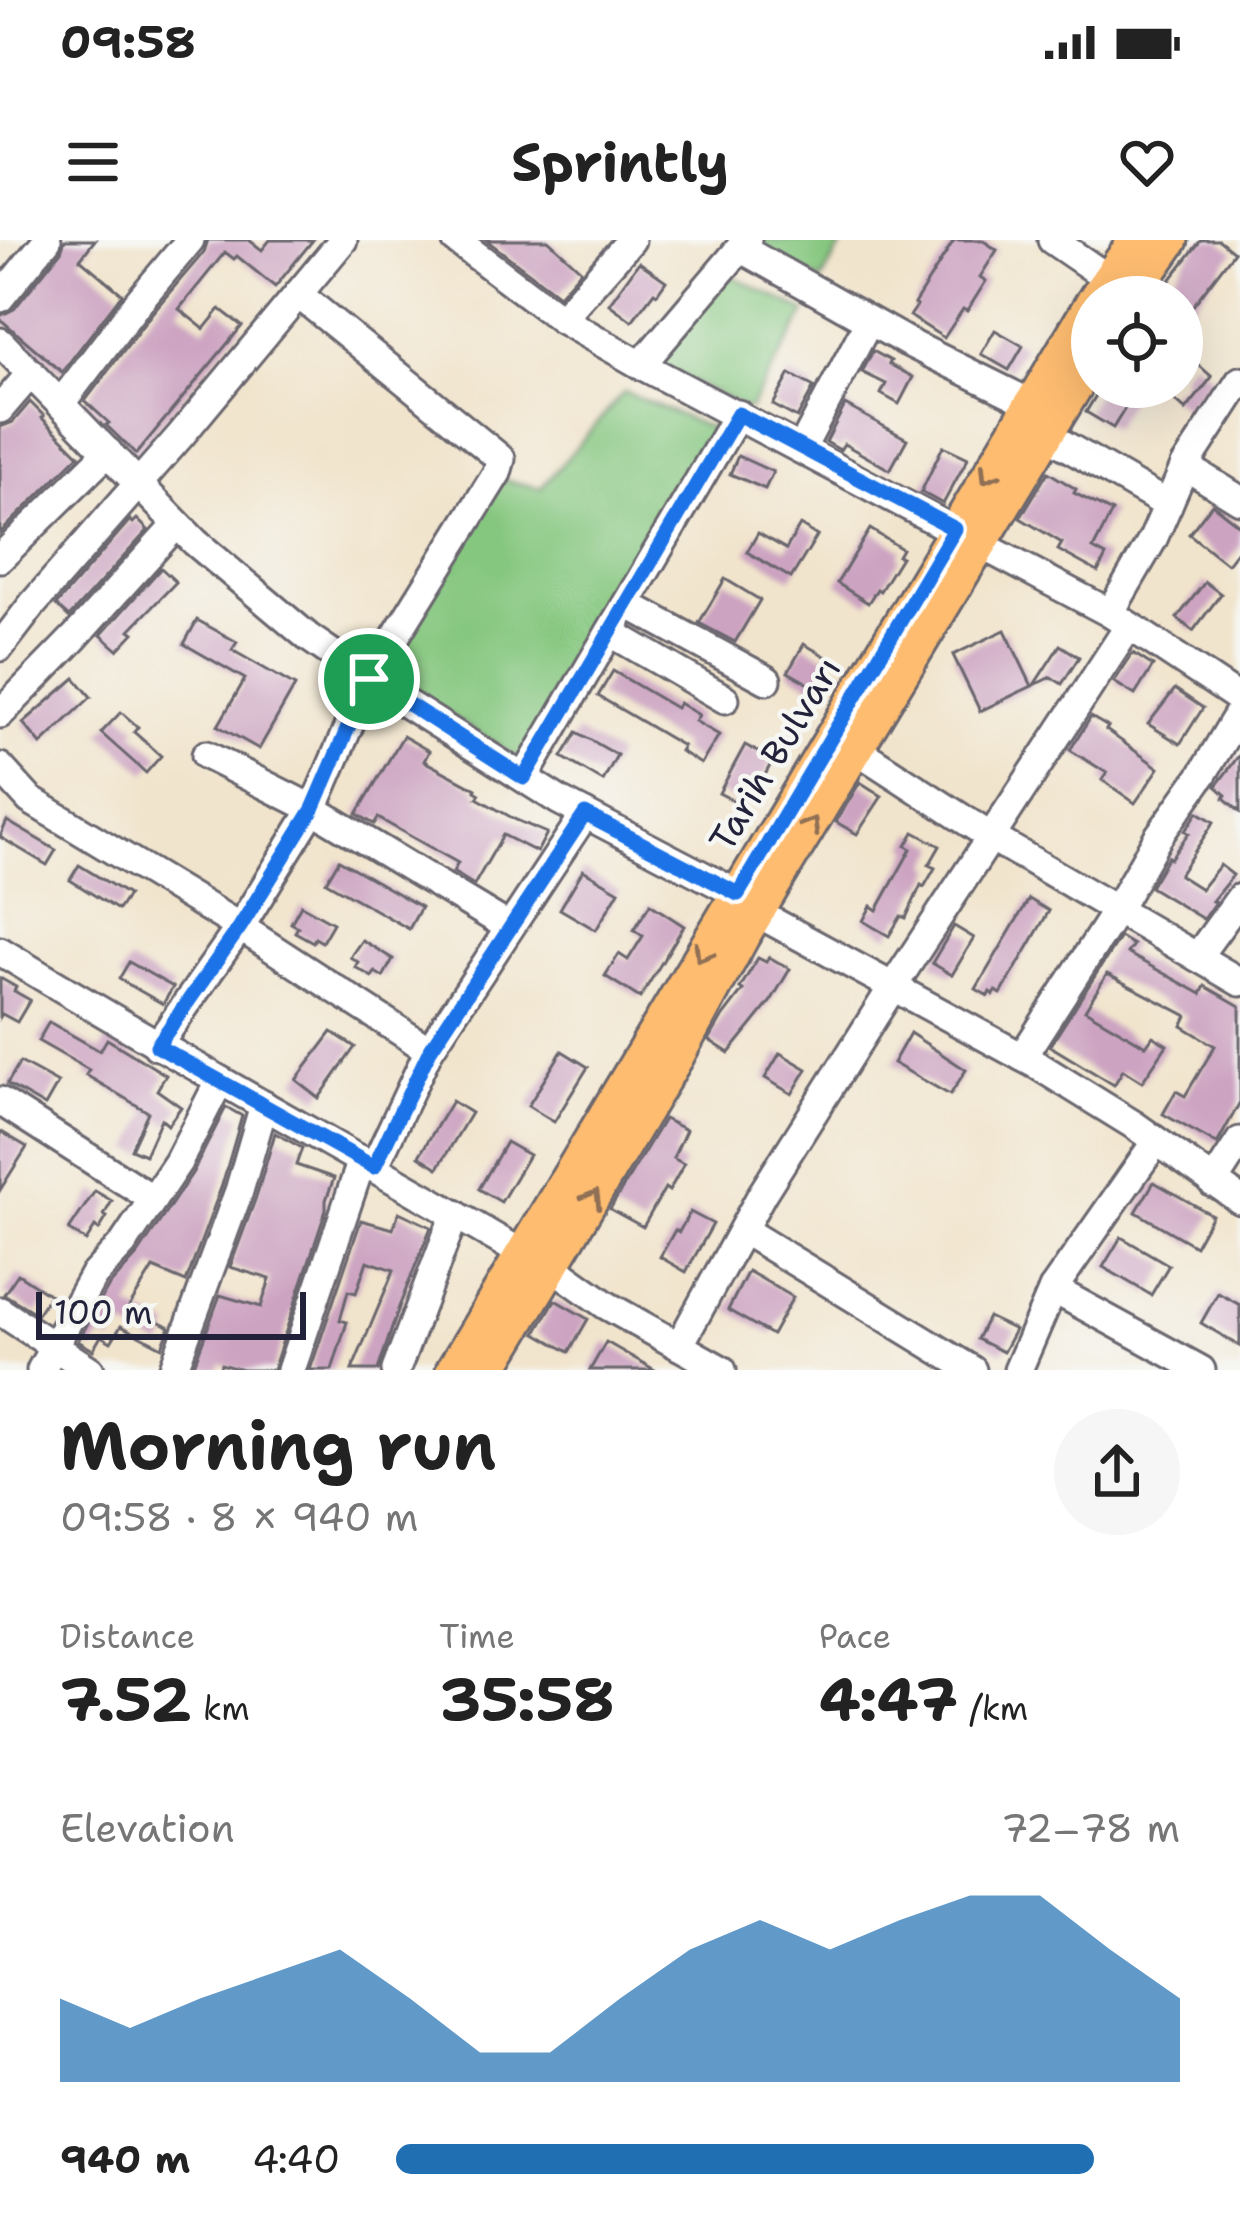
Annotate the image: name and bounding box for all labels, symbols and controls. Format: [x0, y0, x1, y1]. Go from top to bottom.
text: 09:58 [60, 12, 196, 72]
text: Sprintly [511, 126, 729, 198]
icon: menu [60, 129, 126, 195]
icon: heart [1114, 129, 1180, 195]
map controls [1071, 276, 1203, 408]
button: locate [1071, 276, 1203, 408]
one-way arrow [980, 462, 1002, 484]
pin [318, 628, 420, 730]
icon: arrive [336, 646, 402, 712]
street label: Tarih Bulvarı [698, 648, 852, 860]
one-way arrow [796, 816, 819, 838]
one-way arrow [694, 941, 716, 963]
one-way arrow [579, 1189, 601, 1211]
scale bar [36, 1286, 306, 1339]
text: 100 m [54, 1290, 153, 1335]
text: Morning run [60, 1402, 496, 1490]
button: share [1054, 1409, 1180, 1535]
text: 09:58 · 8 × 940 m [60, 1491, 418, 1543]
text: Distance [60, 1614, 195, 1659]
text: Time [439, 1614, 515, 1659]
text: Pace [819, 1614, 891, 1659]
text: 7.52 [60, 1659, 192, 1739]
text: 35:58 [439, 1659, 615, 1739]
text: 4:47 [819, 1659, 958, 1739]
text: km [192, 1686, 250, 1731]
text: /km [958, 1686, 1028, 1731]
text: Elevation [60, 1802, 235, 1854]
text: 72–78 m [1001, 1802, 1180, 1854]
text: 940 m [60, 2133, 190, 2185]
text: 4:40 [252, 2133, 340, 2185]

